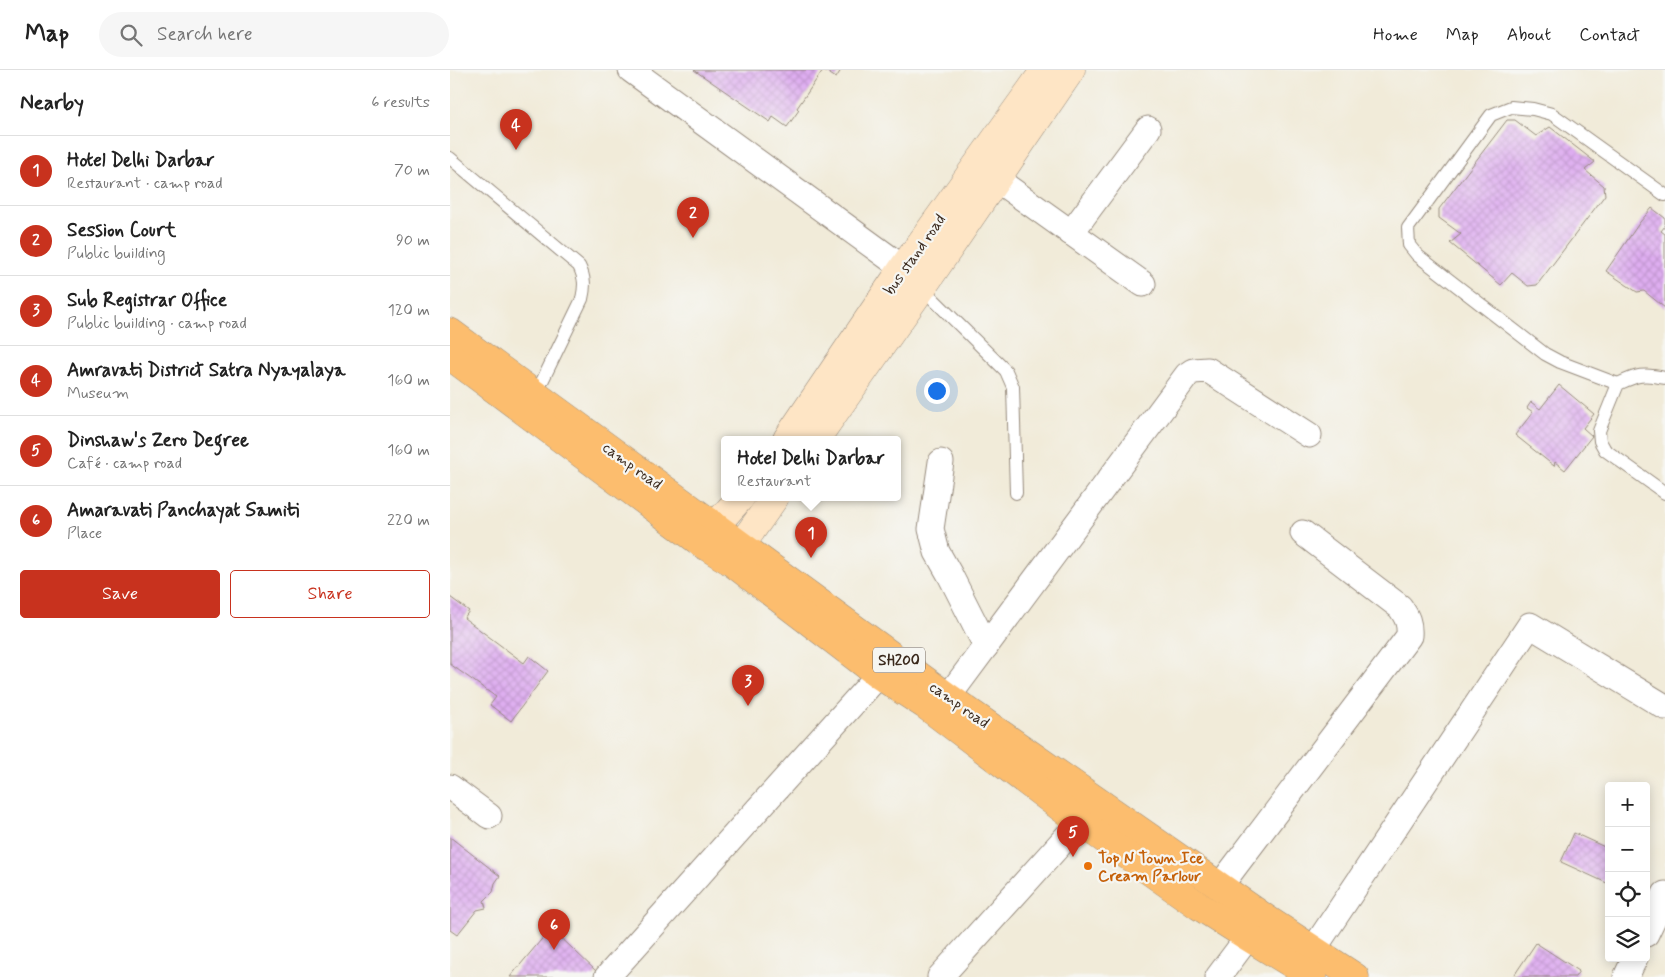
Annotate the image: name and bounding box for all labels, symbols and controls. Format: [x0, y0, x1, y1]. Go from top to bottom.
search box [99, 12, 449, 57]
text: Map [25, 19, 69, 50]
icon: search [117, 21, 145, 49]
text: Search here [157, 22, 253, 47]
text: Home [1373, 23, 1418, 47]
text: Map [1446, 23, 1479, 47]
text: About [1507, 23, 1551, 47]
text: Contact [1579, 23, 1640, 47]
text: Nearby [20, 89, 84, 117]
text: 6 results [371, 92, 430, 113]
pin: 4 [500, 109, 532, 150]
text: Hotel Delhi Darbar [67, 148, 214, 173]
text: 1 [32, 160, 40, 181]
text: 70 m [394, 160, 430, 181]
text: Restaurant · camp road [67, 173, 223, 194]
pin: 2 [677, 197, 709, 238]
street label: bus stand road [880, 210, 951, 300]
text: Session Court [67, 218, 176, 243]
text: 2 [32, 230, 40, 251]
text: 90 m [396, 230, 430, 251]
text: Public building [67, 243, 166, 264]
text: Sub Registrar Office [67, 288, 227, 313]
text: 3 [32, 300, 40, 321]
text: 120 m [388, 300, 430, 321]
text: Public building · camp road [67, 313, 247, 334]
text: Amravati District Satra Nyayalaya [67, 358, 345, 383]
text: 4 [31, 370, 41, 391]
text: 160 m [387, 370, 430, 391]
your location [924, 378, 950, 404]
text: Museum [67, 383, 129, 404]
text: Dinshaw's Zero Degree [67, 428, 249, 453]
popup [721, 436, 901, 501]
street label: camp road [598, 437, 666, 495]
text: 5 [31, 440, 41, 461]
text: 160 m [387, 440, 430, 461]
text: Hotel Delhi Darbar [737, 446, 885, 471]
text: Café · camp road [67, 453, 182, 474]
text: Restaurant [737, 471, 812, 492]
text: Amaravati Panchayat Samiti [67, 498, 299, 523]
text: 6 [32, 510, 40, 531]
text: 220 m [387, 510, 430, 531]
pin: 1 [795, 517, 827, 558]
text: Place [67, 523, 102, 544]
button: Save [20, 570, 220, 618]
button: Share [230, 570, 430, 618]
road number: SH200 [873, 648, 925, 672]
pin: 3 [732, 665, 764, 706]
street label: camp road [925, 677, 993, 734]
map controls [1605, 782, 1650, 962]
button: + [1605, 782, 1650, 827]
pin: 5 [1057, 816, 1089, 857]
button: − [1605, 827, 1650, 872]
place label: Top N Town Ice Cream Parlour [1098, 848, 1204, 887]
marker: Top N Town Ice Cream Parlour [1082, 860, 1094, 872]
button: locate [1605, 872, 1650, 917]
pin: 6 [538, 909, 570, 950]
button: layers [1605, 917, 1650, 962]

